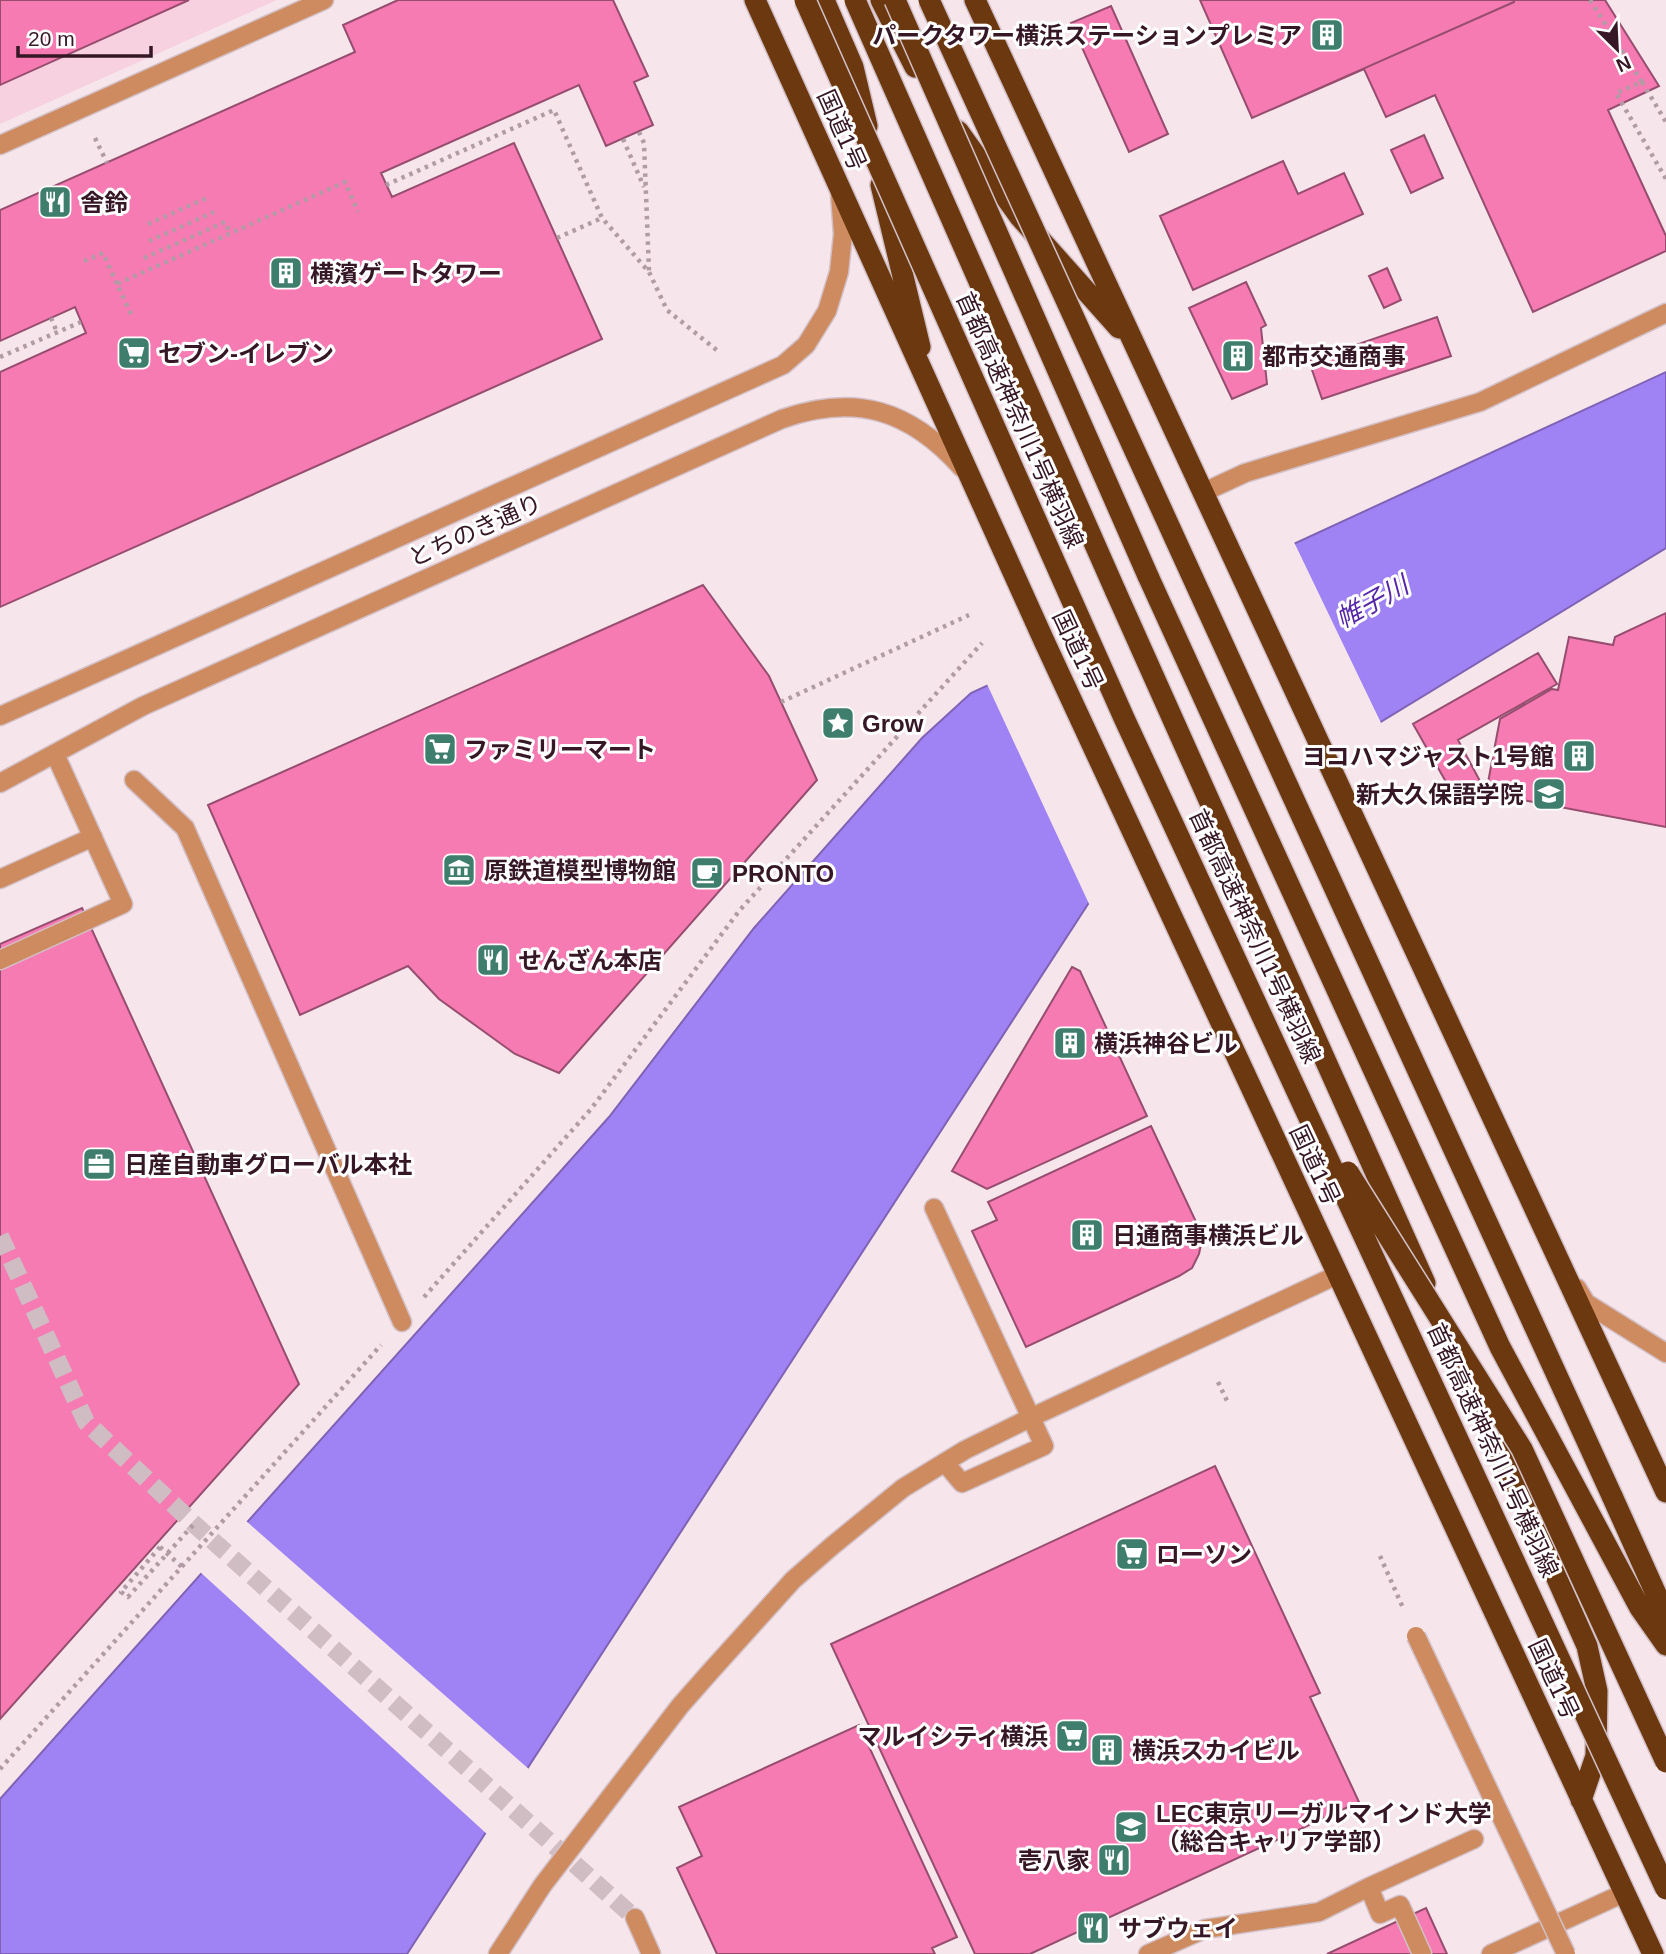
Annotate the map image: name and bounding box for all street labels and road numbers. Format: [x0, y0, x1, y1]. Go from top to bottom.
street label: 国道1号 [812, 86, 872, 174]
street label: 首都高速神奈川1号横羽線 [951, 288, 1089, 552]
street label: とちのき通り [404, 489, 546, 571]
street label: 国道1号 [1048, 606, 1108, 694]
street label: 首都高速神奈川1号横羽線 [1184, 805, 1326, 1067]
street label: 国道1号 [1285, 1121, 1345, 1209]
street label: 首都高速神奈川1号横羽線 [1422, 1319, 1564, 1581]
street label: 国道1号 [1524, 1635, 1584, 1723]

